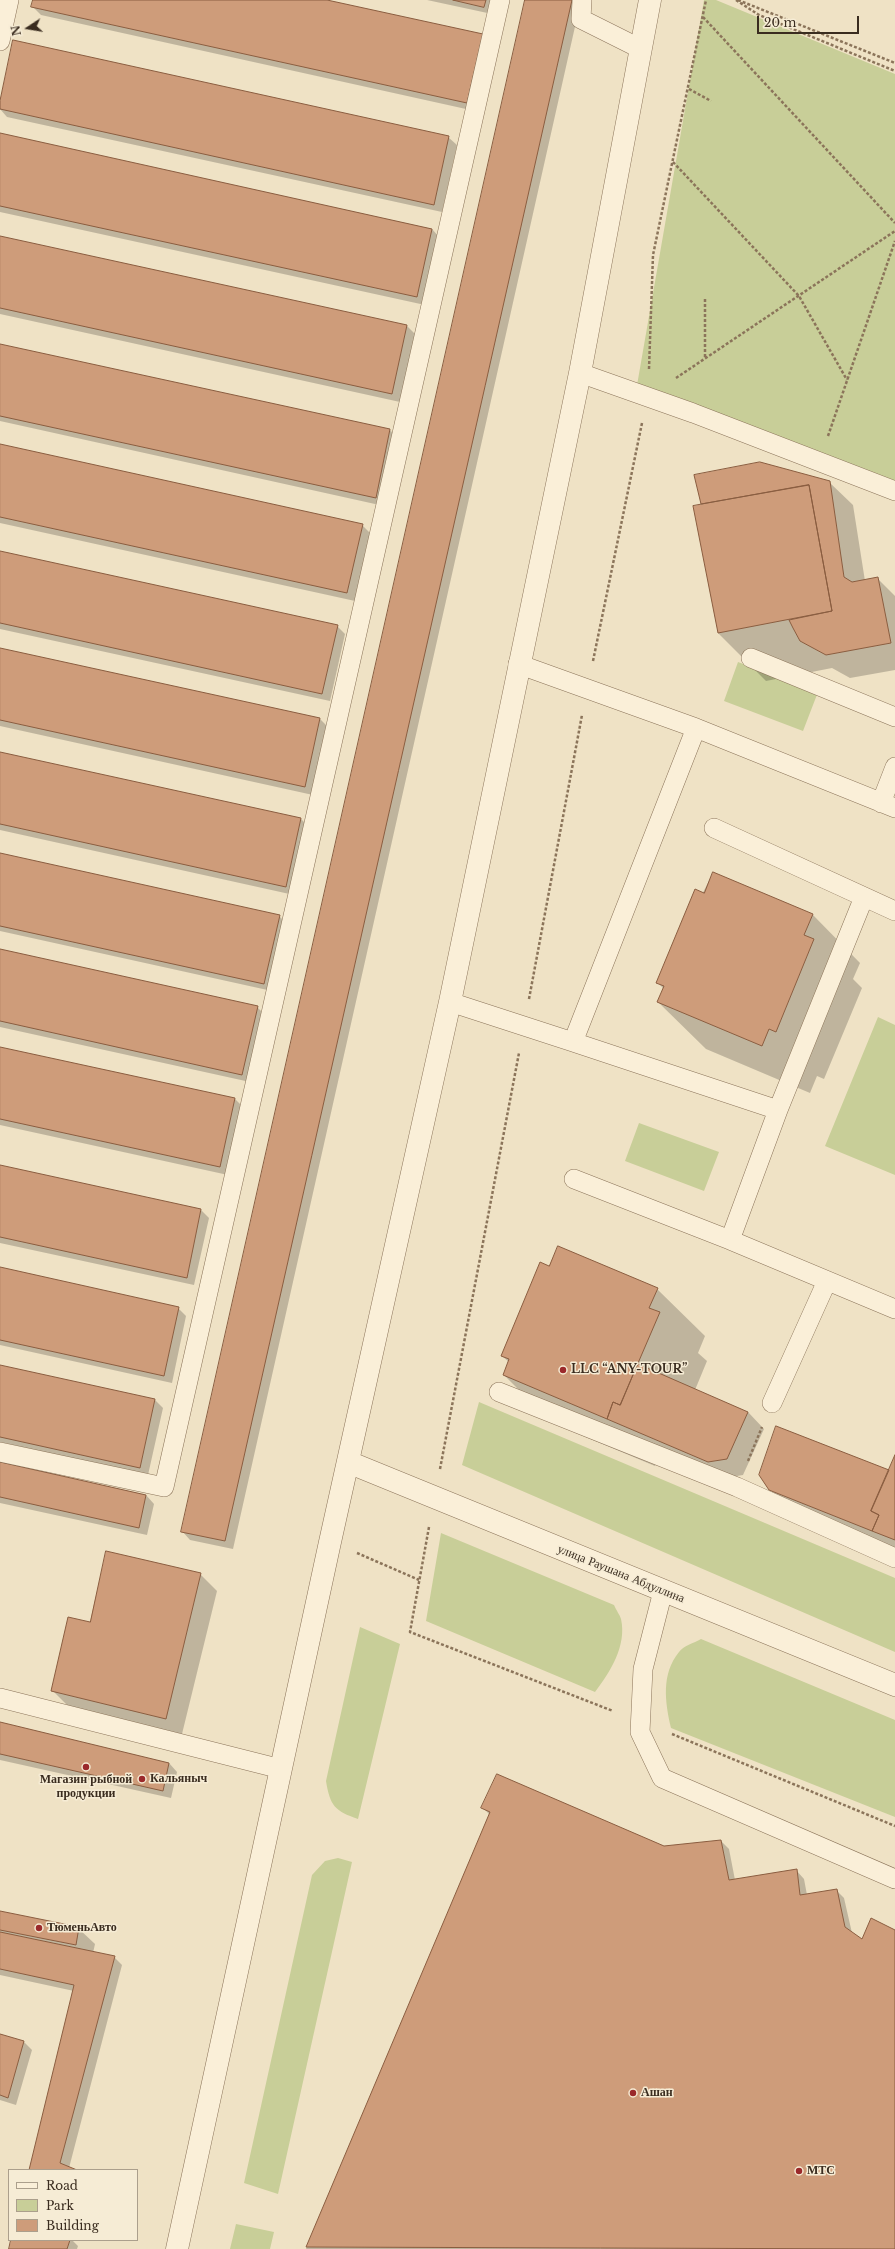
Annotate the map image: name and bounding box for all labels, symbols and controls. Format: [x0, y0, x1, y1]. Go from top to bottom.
north arrow [8, 8, 48, 48]
scale bar [759, 8, 861, 34]
text: 20 m [764, 15, 796, 30]
text: N [8, 24, 24, 37]
place label: LLC “ANY-TOUR” [571, 1363, 687, 1377]
marker: LLC “ANY-TOUR” [558, 1365, 568, 1375]
street label: улица Раушана Абдуллина [555, 1542, 687, 1606]
marker: Магазин рыбной продукции [81, 1762, 91, 1772]
place label: Кальяныч [150, 1772, 207, 1786]
place label: Магазин рыбной продукции [40, 1773, 132, 1801]
marker: Кальяныч [137, 1774, 147, 1784]
place label: ТюменьАвто [47, 1921, 117, 1935]
marker: ТюменьАвто [34, 1923, 44, 1933]
place label: Ашан [641, 2086, 673, 2100]
marker: Ашан [628, 2088, 638, 2098]
place label: МТС [807, 2164, 835, 2178]
marker: МТС [794, 2166, 804, 2176]
legend [8, 2169, 138, 2241]
text: Road [46, 2178, 78, 2193]
text: Park [46, 2198, 74, 2213]
text: Building [46, 2218, 99, 2233]

